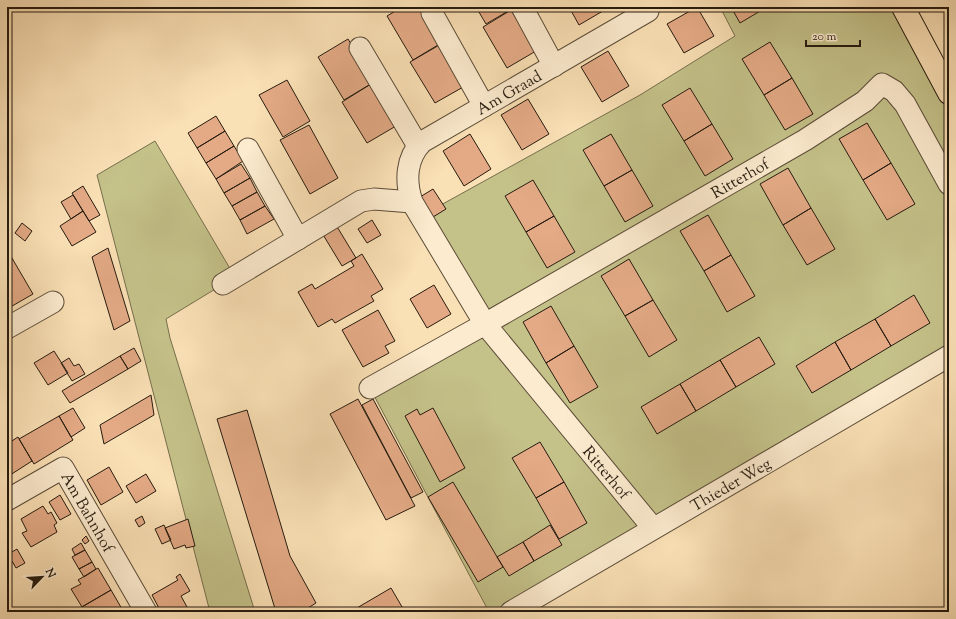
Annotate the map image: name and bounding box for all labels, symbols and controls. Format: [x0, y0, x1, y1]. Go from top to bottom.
scale bar [806, 22, 860, 48]
text: 20 m [812, 28, 837, 46]
street label: Am Graad [473, 66, 547, 122]
street label: Ritterhof [707, 153, 776, 206]
street label: Ritterhof [576, 442, 635, 507]
street label: Thieder Weg [687, 453, 776, 519]
street label: Am Bahnhof [54, 468, 119, 559]
north arrow [22, 557, 62, 597]
text: N [41, 565, 59, 581]

